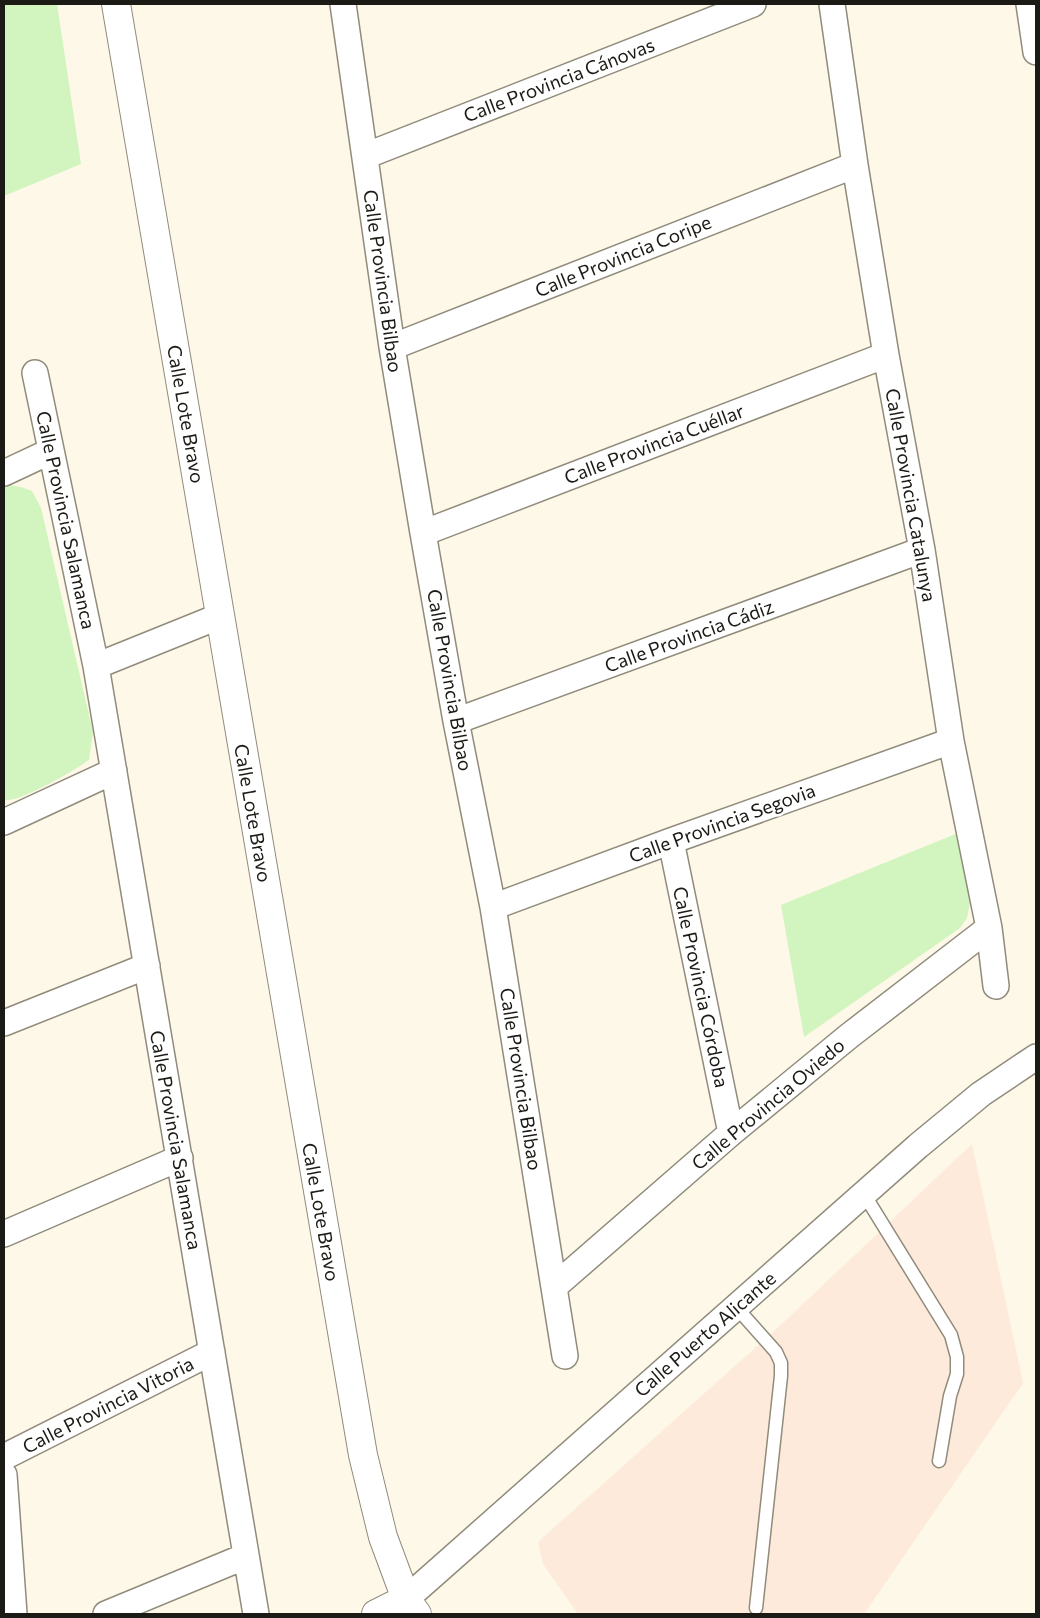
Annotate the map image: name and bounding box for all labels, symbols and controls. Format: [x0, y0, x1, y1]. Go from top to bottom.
street label: Calle Provincia Cánovas [460, 32, 658, 127]
street label: Calle Provincia Bilbao [359, 188, 408, 374]
street label: Calle Provincia Coripe [531, 210, 714, 301]
street label: Calle Lote Bravo [163, 343, 210, 485]
street label: Calle Provincia Catalunya [881, 386, 942, 603]
street label: Calle Provincia Cuéllar [561, 398, 747, 488]
street label: Calle Provincia Salamanca [32, 409, 101, 631]
street label: Calle Provincia Bilbao [423, 587, 478, 773]
street label: Calle Provincia Cádiz [601, 594, 776, 677]
street label: Calle Lote Bravo [230, 742, 277, 884]
street label: Calle Provincia Segovia [625, 778, 818, 867]
street label: Calle Provincia Córdoba [669, 884, 734, 1090]
street label: Calle Provincia Bilbao [496, 986, 547, 1172]
street label: Calle Provincia Salamanca [146, 1028, 207, 1251]
street label: Calle Provincia Oviedo [687, 1033, 849, 1174]
street label: Calle Lote Bravo [298, 1141, 345, 1283]
street label: Calle Puerto Alicante [629, 1266, 780, 1401]
street label: Calle Provincia Vitoria [18, 1351, 197, 1458]

